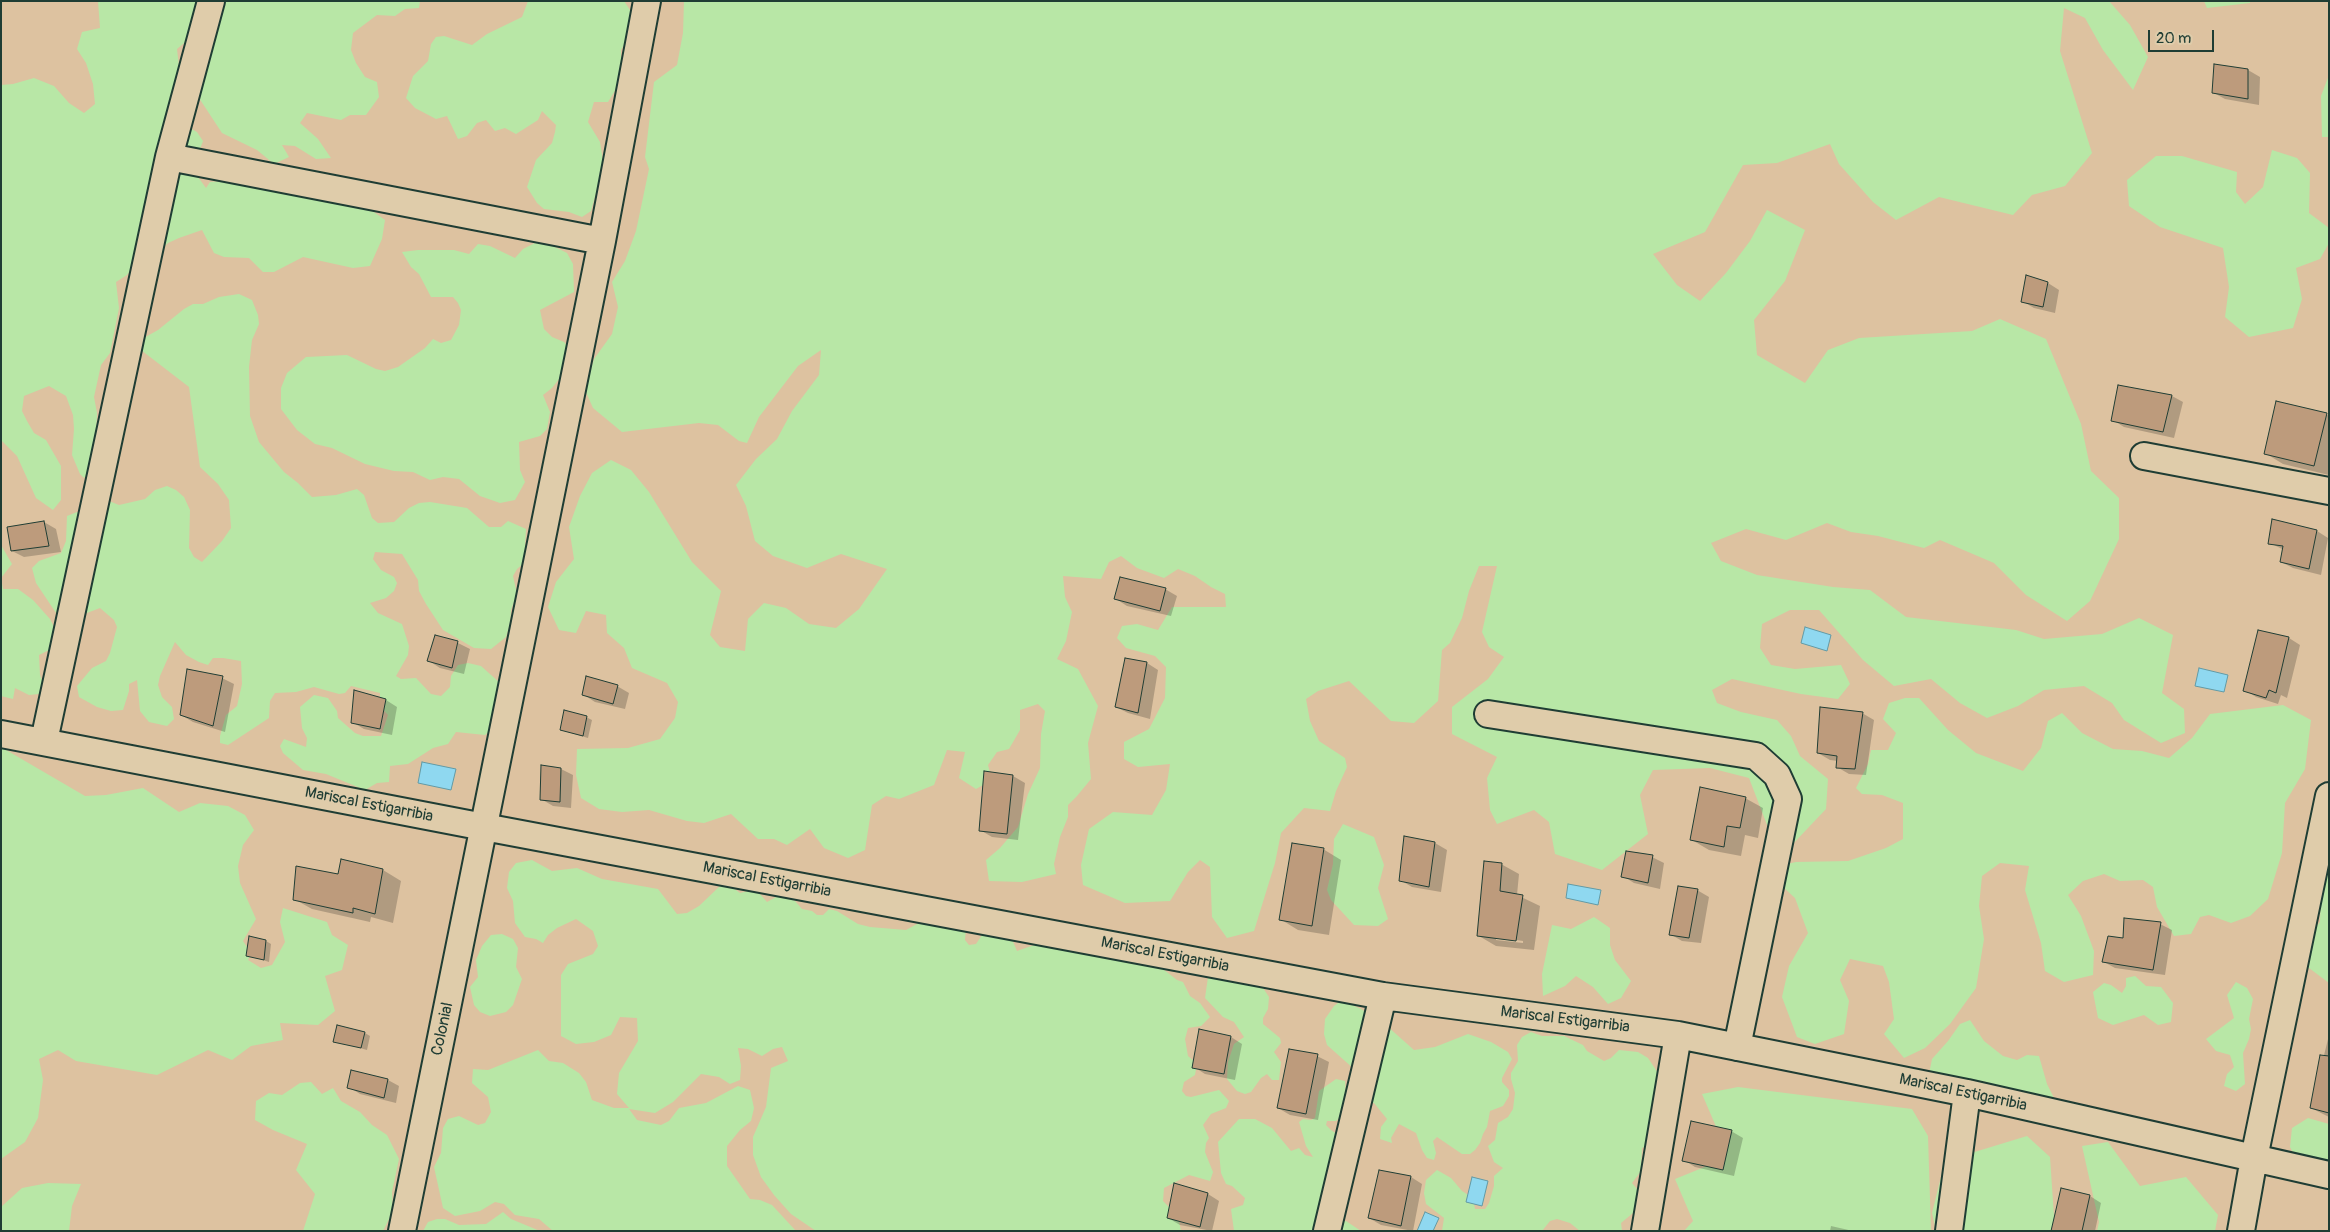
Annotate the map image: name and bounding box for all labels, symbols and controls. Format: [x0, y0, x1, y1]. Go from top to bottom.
scale bar [2150, 20, 2216, 52]
text: 20 m [2156, 29, 2191, 48]
street label: Mariscal Estigarribia [303, 783, 435, 827]
street label: Mariscal Estigarribia [701, 858, 833, 902]
street label: Mariscal Estigarribia [1099, 933, 1231, 977]
street label: Colonial [428, 1001, 458, 1057]
street label: Mariscal Estigarribia [1499, 1003, 1631, 1037]
street label: Mariscal Estigarribia [1897, 1070, 2029, 1116]

